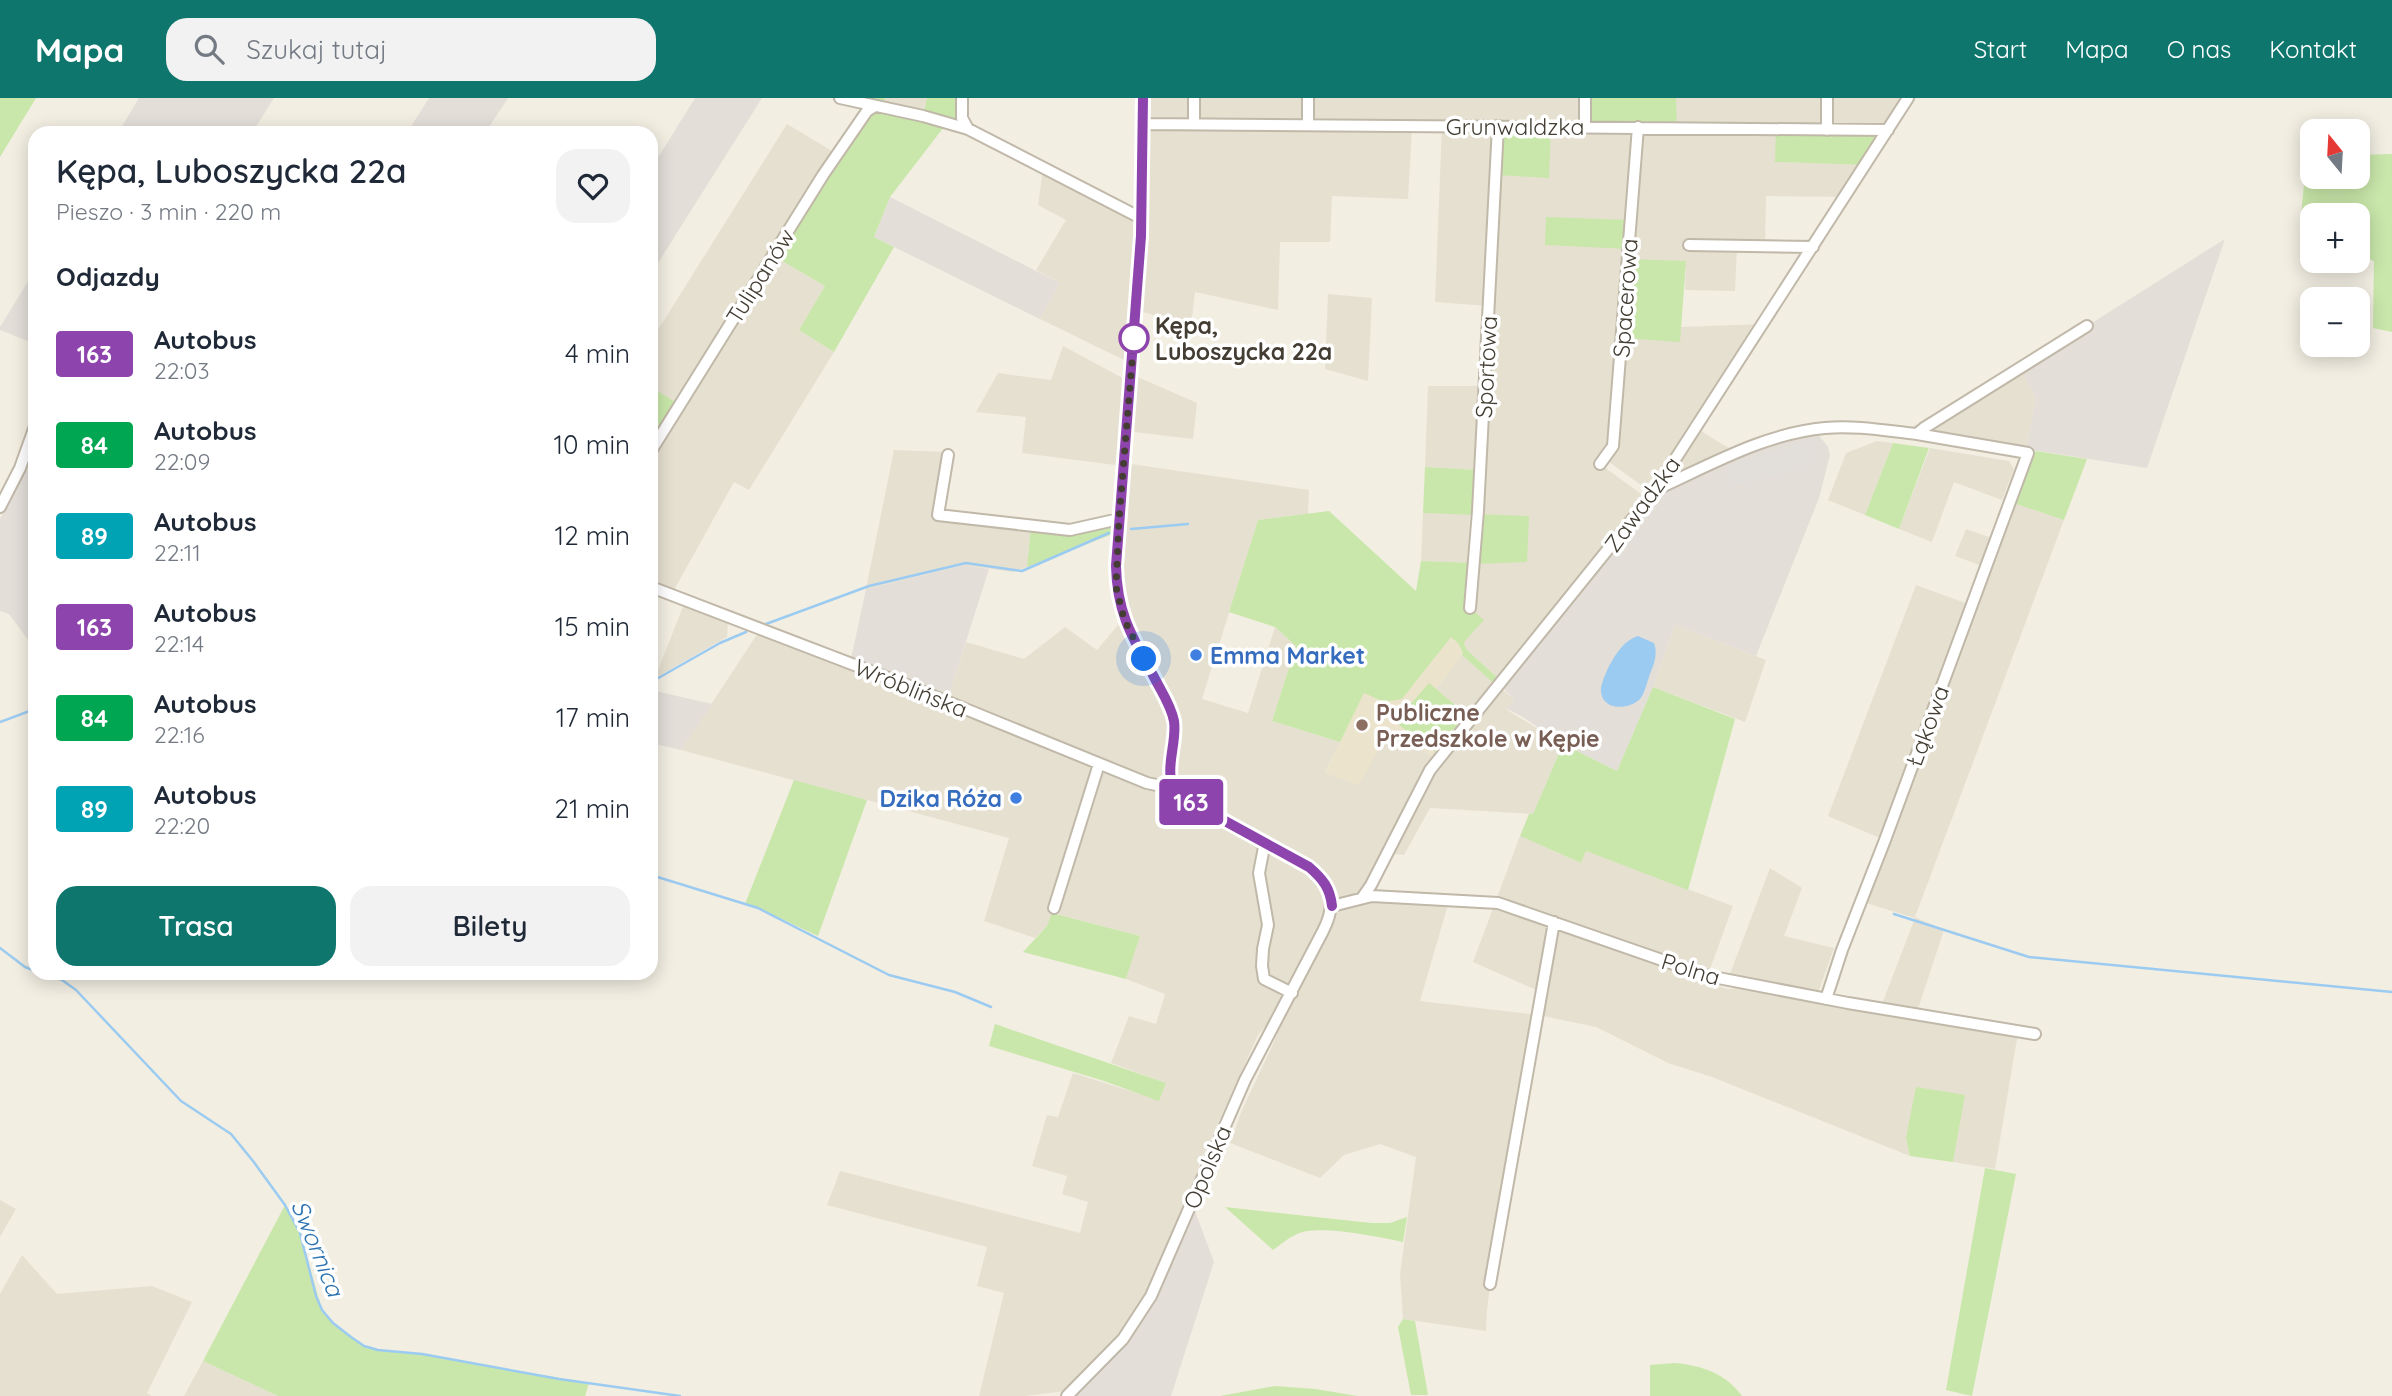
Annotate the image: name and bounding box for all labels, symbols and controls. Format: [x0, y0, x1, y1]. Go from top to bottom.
search box [166, 18, 656, 81]
text: Mapa [35, 29, 124, 70]
icon: search [190, 30, 228, 68]
text: Szukaj tutaj [246, 33, 387, 66]
text: Start [1974, 34, 2027, 64]
text: Mapa [2065, 34, 2129, 64]
text: O nas [2167, 34, 2231, 64]
text: Kontakt [2269, 34, 2357, 64]
street label: Grunwaldzka [1446, 112, 1584, 141]
north arrow [2300, 119, 2370, 189]
map controls [2300, 119, 2370, 357]
button: heart [556, 149, 630, 223]
text: Kępa, Luboszycka 22a [56, 150, 406, 191]
text: Pieszo · 3 min · 220 m [56, 197, 281, 226]
button: + [2300, 203, 2370, 273]
street label: Tulipanów [719, 223, 801, 329]
street label: Spacerowa [1606, 237, 1644, 359]
text: Odjazdy [56, 260, 160, 293]
button: − [2300, 287, 2370, 357]
place label: Kępa, Luboszycka 22a [1155, 311, 1332, 366]
street label: Sportowa [1469, 315, 1503, 419]
text: Autobus [154, 323, 256, 356]
marker: Kępa, Luboszycka 22a [1119, 323, 1149, 353]
text: 4 min [565, 337, 630, 370]
text: 163 [77, 339, 112, 369]
text: 22:03 [154, 356, 210, 385]
text: Autobus [154, 414, 256, 447]
text: 10 min [554, 428, 630, 461]
text: 84 [81, 430, 108, 460]
text: 22:09 [154, 447, 210, 476]
street label: Zawadzka [1598, 451, 1686, 557]
text: Autobus [154, 505, 256, 538]
text: 12 min [555, 519, 630, 552]
text: 89 [81, 521, 108, 551]
text: 22:11 [154, 538, 201, 567]
text: Autobus [154, 596, 256, 629]
text: 15 min [555, 610, 630, 643]
text: 163 [77, 612, 112, 642]
text: 22:14 [154, 629, 204, 658]
your location [1126, 641, 1161, 676]
place label: Emma Market [1210, 641, 1365, 670]
marker: Emma Market [1188, 647, 1204, 663]
street label: Wróblińska [850, 652, 972, 724]
street label: Łąkowa [1899, 681, 1955, 771]
text: Autobus [154, 687, 256, 720]
place label: Publiczne Przedszkole w Kępie [1376, 698, 1600, 753]
text: 17 min [556, 701, 630, 734]
text: 84 [81, 703, 108, 733]
marker: Publiczne Przedszkole w Kępie [1354, 717, 1370, 733]
text: 22:16 [154, 720, 205, 749]
text: Autobus [154, 778, 256, 811]
line badge: 163 [1151, 779, 1231, 825]
place label: Dzika Róża [879, 784, 1002, 813]
text: 163 [1173, 787, 1209, 817]
marker: Dzika Róża [1008, 790, 1024, 806]
text: 21 min [555, 792, 630, 825]
text: 89 [81, 794, 108, 824]
text: 22:20 [154, 811, 210, 840]
button: Trasa [56, 886, 336, 966]
button: Bilety [350, 886, 630, 966]
street label: Polna [1658, 946, 1724, 992]
street label: Opolska [1177, 1121, 1237, 1213]
water label: Swornica [285, 1195, 351, 1302]

